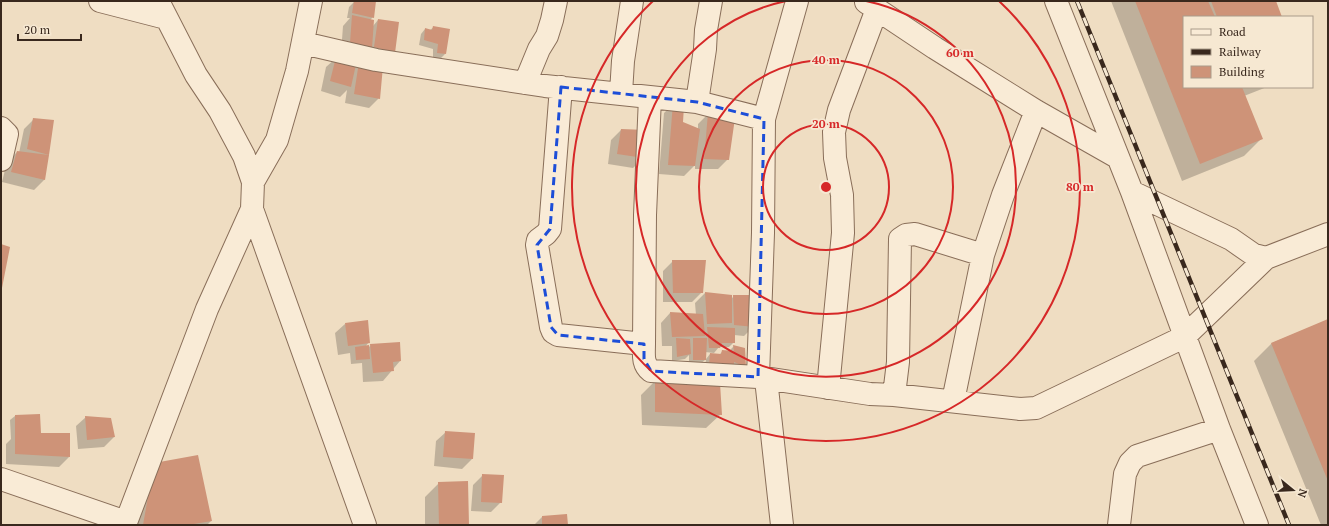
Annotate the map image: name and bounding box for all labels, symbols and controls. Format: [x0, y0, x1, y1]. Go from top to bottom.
scale bar [18, 16, 81, 42]
legend [1183, 16, 1313, 88]
text: 20 m [24, 22, 51, 37]
text: Road [1219, 24, 1246, 39]
text: Railway [1219, 44, 1262, 59]
text: 60 m [946, 45, 974, 60]
text: 40 m [812, 52, 840, 67]
text: Building [1219, 64, 1265, 79]
text: 20 m [812, 116, 840, 131]
text: 80 m [1066, 179, 1094, 194]
centre of rings [819, 180, 833, 194]
north arrow [1273, 470, 1313, 510]
text: N [1294, 487, 1310, 500]

